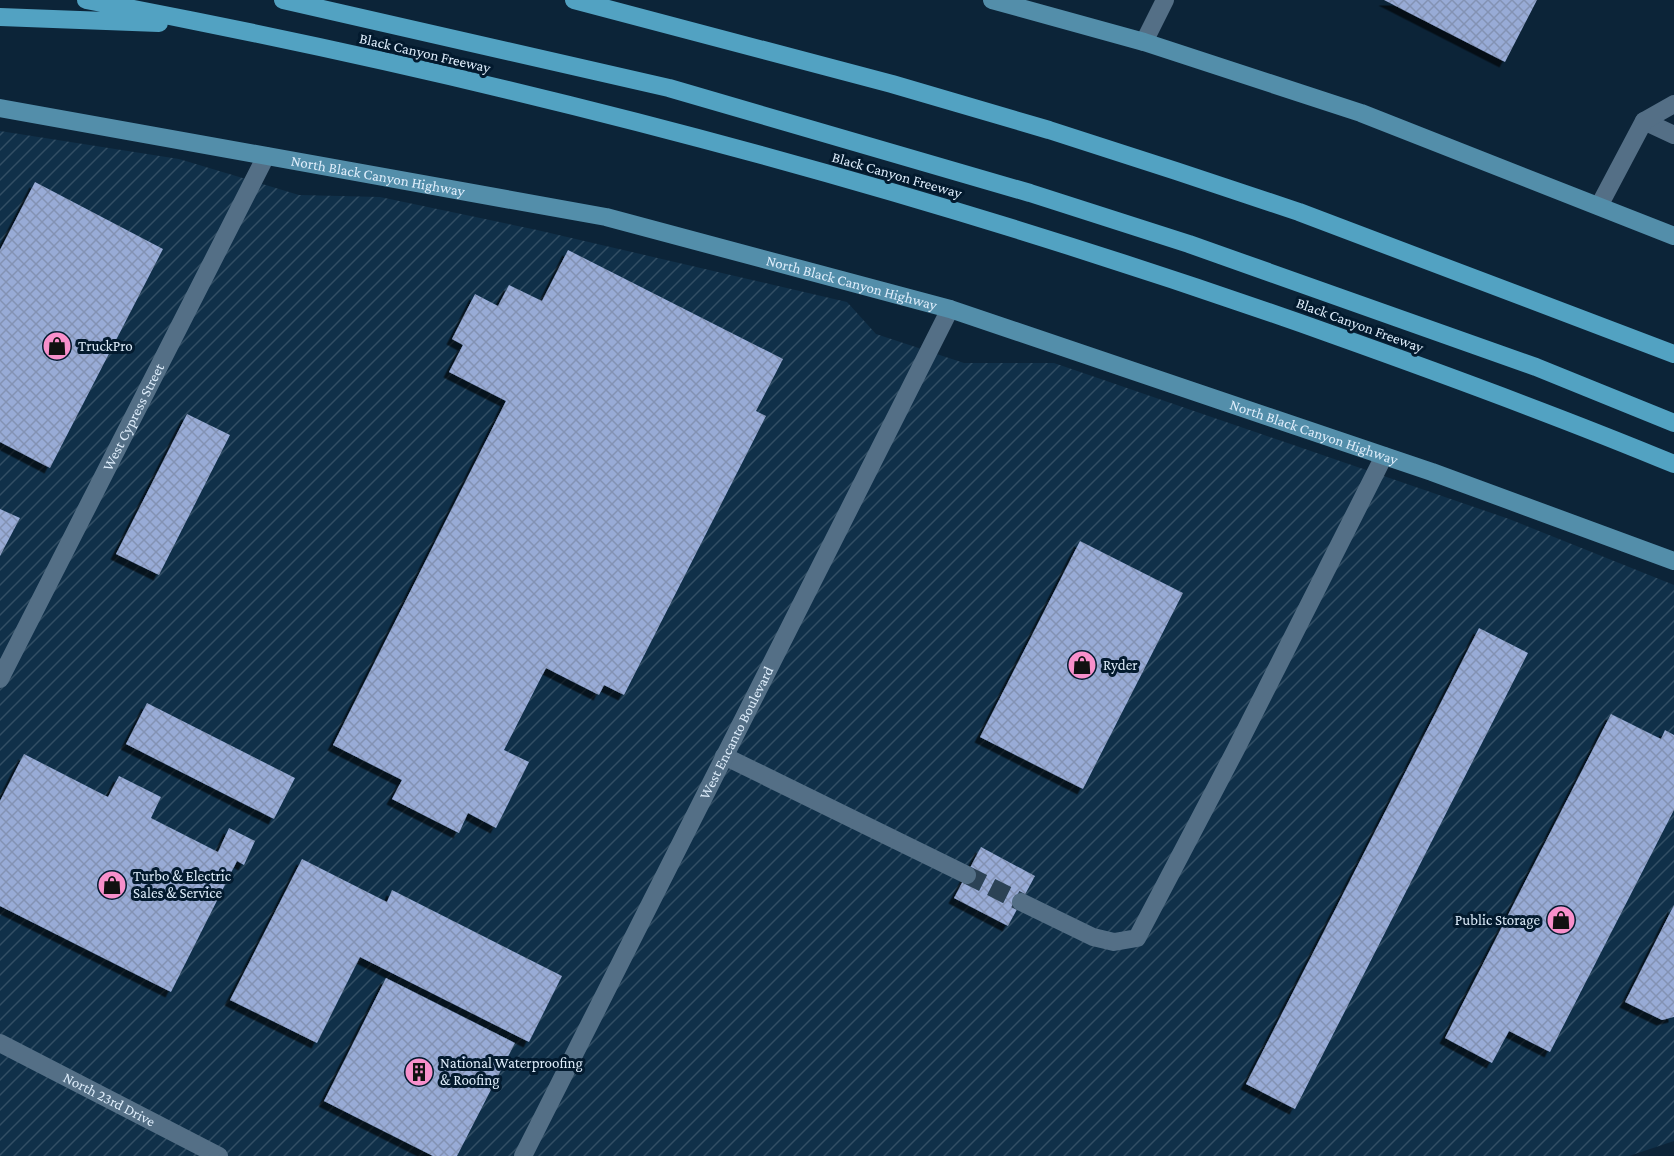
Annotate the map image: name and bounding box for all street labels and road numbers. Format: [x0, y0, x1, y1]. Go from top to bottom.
street label: Black Canyon Freeway [358, 30, 492, 77]
street label: Black Canyon Freeway [830, 149, 964, 202]
street label: North Black Canyon Highway [290, 152, 466, 200]
street label: North Black Canyon Highway [764, 252, 939, 314]
street label: Black Canyon Freeway [1294, 295, 1426, 356]
street label: West Cypress Street [99, 360, 168, 473]
street label: North Black Canyon Highway [1228, 396, 1400, 469]
street label: West Encanto Boulevard [696, 663, 777, 802]
street label: North 23rd Drive [61, 1069, 158, 1130]

